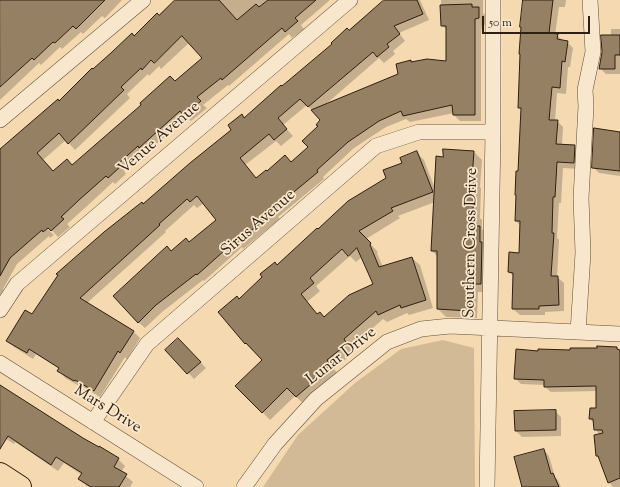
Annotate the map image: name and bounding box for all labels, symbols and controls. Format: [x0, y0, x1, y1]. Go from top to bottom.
scale bar [484, 8, 592, 34]
text: 50 m [489, 14, 512, 32]
street label: Venue Avenue [115, 98, 205, 180]
street label: Southern Cross Drive [461, 168, 483, 318]
street label: Sirus Avenue [218, 186, 300, 262]
street label: Lunar Drive [303, 324, 381, 390]
street label: Mars Drive [70, 382, 144, 438]

